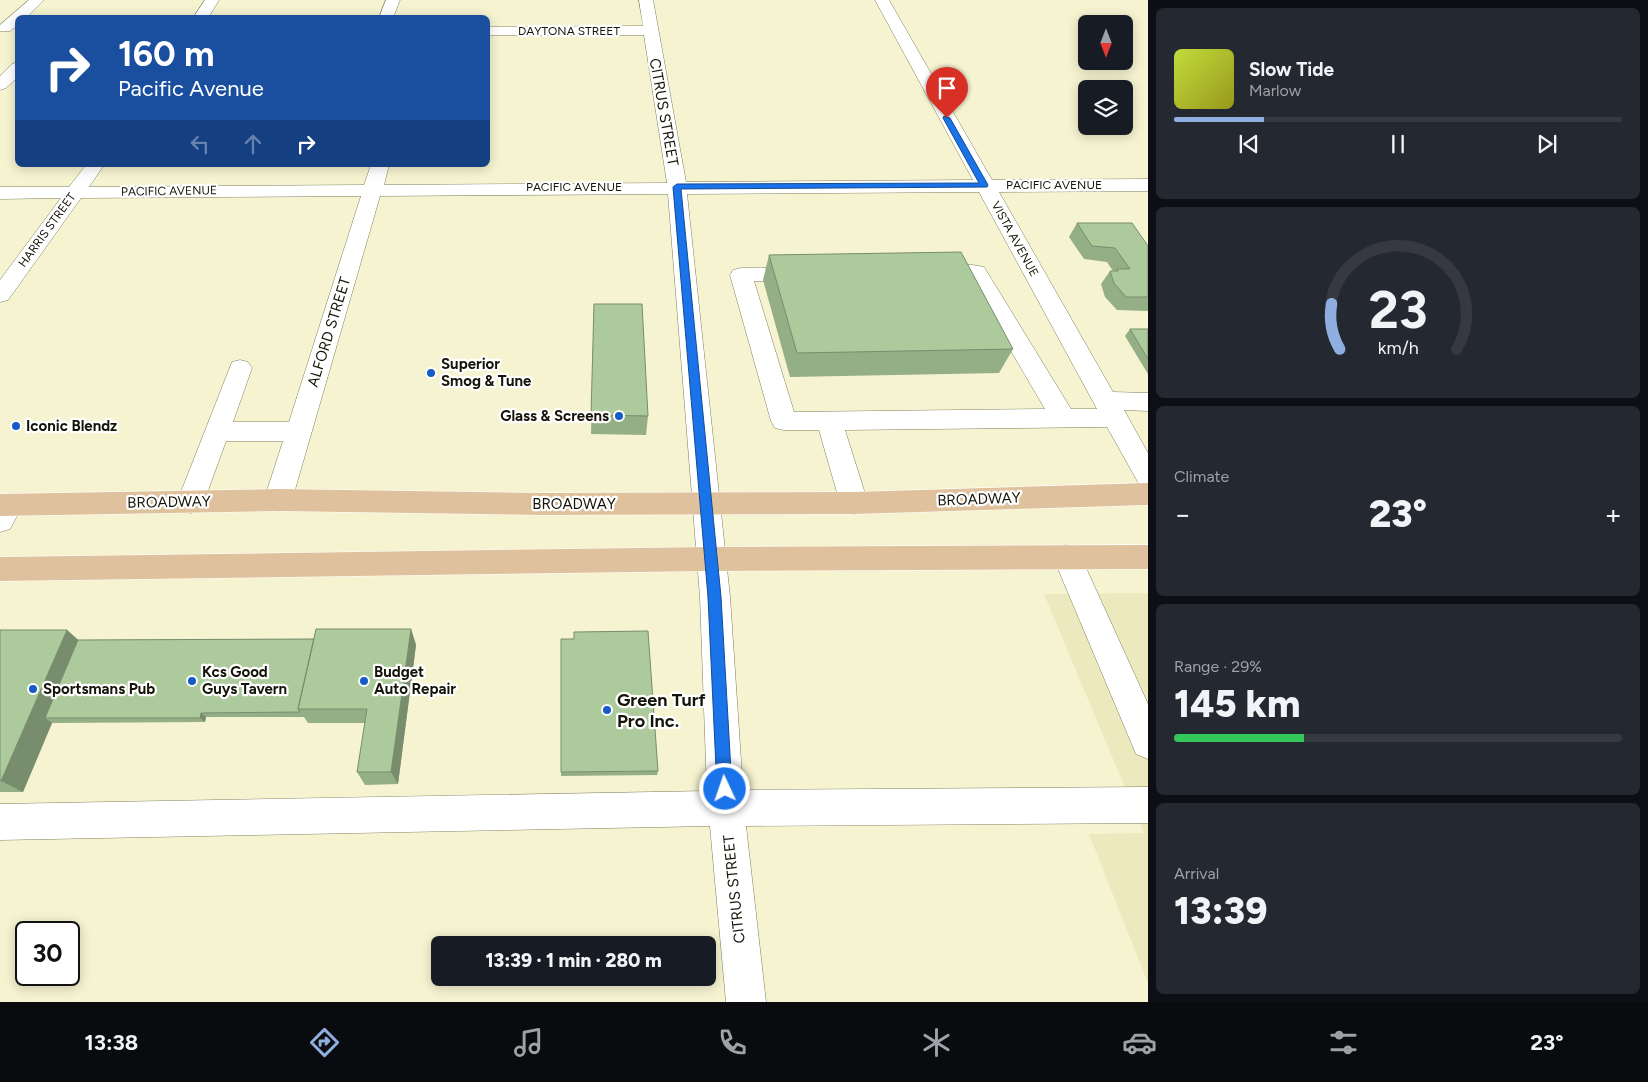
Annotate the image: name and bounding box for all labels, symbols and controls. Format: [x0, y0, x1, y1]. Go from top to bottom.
north arrow [1078, 15, 1132, 70]
map controls [1078, 15, 1133, 135]
street label: DAYTONA STREET [518, 24, 620, 38]
text: 160 m [118, 33, 215, 75]
icon: right [35, 35, 100, 100]
street label: CITRUS STREET [646, 57, 682, 168]
text: Slow Tide [1249, 58, 1334, 81]
pin [926, 67, 968, 118]
icon: arrive [933, 74, 961, 102]
text: Pacific Avenue [118, 75, 264, 102]
button: layers [1078, 80, 1133, 135]
text: Marlow [1249, 81, 1301, 100]
icon: left [186, 130, 214, 158]
icon: ahead [239, 130, 267, 158]
icon: right [292, 130, 320, 158]
icon: previous [1235, 130, 1263, 158]
icon: pause [1384, 130, 1412, 158]
icon: next [1533, 130, 1561, 158]
street label: PACIFIC AVENUE [1006, 178, 1102, 192]
street label: PACIFIC AVENUE [526, 180, 622, 194]
street label: PACIFIC AVENUE [121, 183, 217, 199]
street label: HARRIS STREET [15, 190, 79, 270]
street label: VISTA AVENUE [989, 199, 1041, 279]
street label: ALFORD STREET [304, 274, 354, 389]
text: 23 [1368, 279, 1428, 341]
text: km/h [1378, 337, 1418, 358]
place label: Superior Smog & Tune [441, 355, 532, 390]
marker: Superior Smog & Tune [425, 367, 437, 379]
place label: Glass & Screens [500, 407, 609, 425]
marker: Glass & Screens [613, 410, 625, 422]
place label: Iconic Blendz [26, 417, 117, 435]
marker: Iconic Blendz [10, 420, 22, 432]
text: Climate [1174, 467, 1229, 486]
street label: BROADWAY [937, 489, 1021, 509]
text: 23° [1369, 491, 1427, 537]
street label: BROADWAY [127, 492, 211, 512]
street label: BROADWAY [532, 495, 616, 513]
text: − [1174, 497, 1191, 531]
text: + [1605, 497, 1622, 531]
text: Range · 29% [1174, 657, 1262, 676]
place label: Kcs Good Guys Tavern [202, 663, 287, 698]
place label: Budget Auto Repair [374, 663, 456, 698]
marker: Kcs Good Guys Tavern [186, 675, 198, 687]
marker: Budget Auto Repair [358, 675, 370, 687]
place label: Sportsmans Pub [43, 680, 155, 698]
text: 145 km [1174, 681, 1300, 727]
marker: Sportsmans Pub [27, 683, 39, 695]
place label: Green Turf Pro Inc. [617, 689, 707, 732]
marker: Green Turf Pro Inc. [601, 704, 613, 716]
position arrow [698, 762, 750, 814]
street label: CITRUS STREET [719, 833, 749, 944]
text: Arrival [1174, 864, 1219, 883]
text: 13:39 [1174, 888, 1267, 934]
speed limit sign: 30 [15, 921, 80, 986]
text: 13:39 · 1 min · 280 m [485, 949, 662, 972]
icon: directions [307, 1025, 342, 1060]
icon: music [511, 1025, 546, 1060]
icon: phone [715, 1025, 750, 1060]
icon: climate [919, 1025, 954, 1060]
icon: car [1122, 1025, 1157, 1060]
icon: filters [1326, 1025, 1361, 1060]
text: 13:38 [84, 1029, 138, 1056]
text: 23° [1530, 1029, 1563, 1056]

